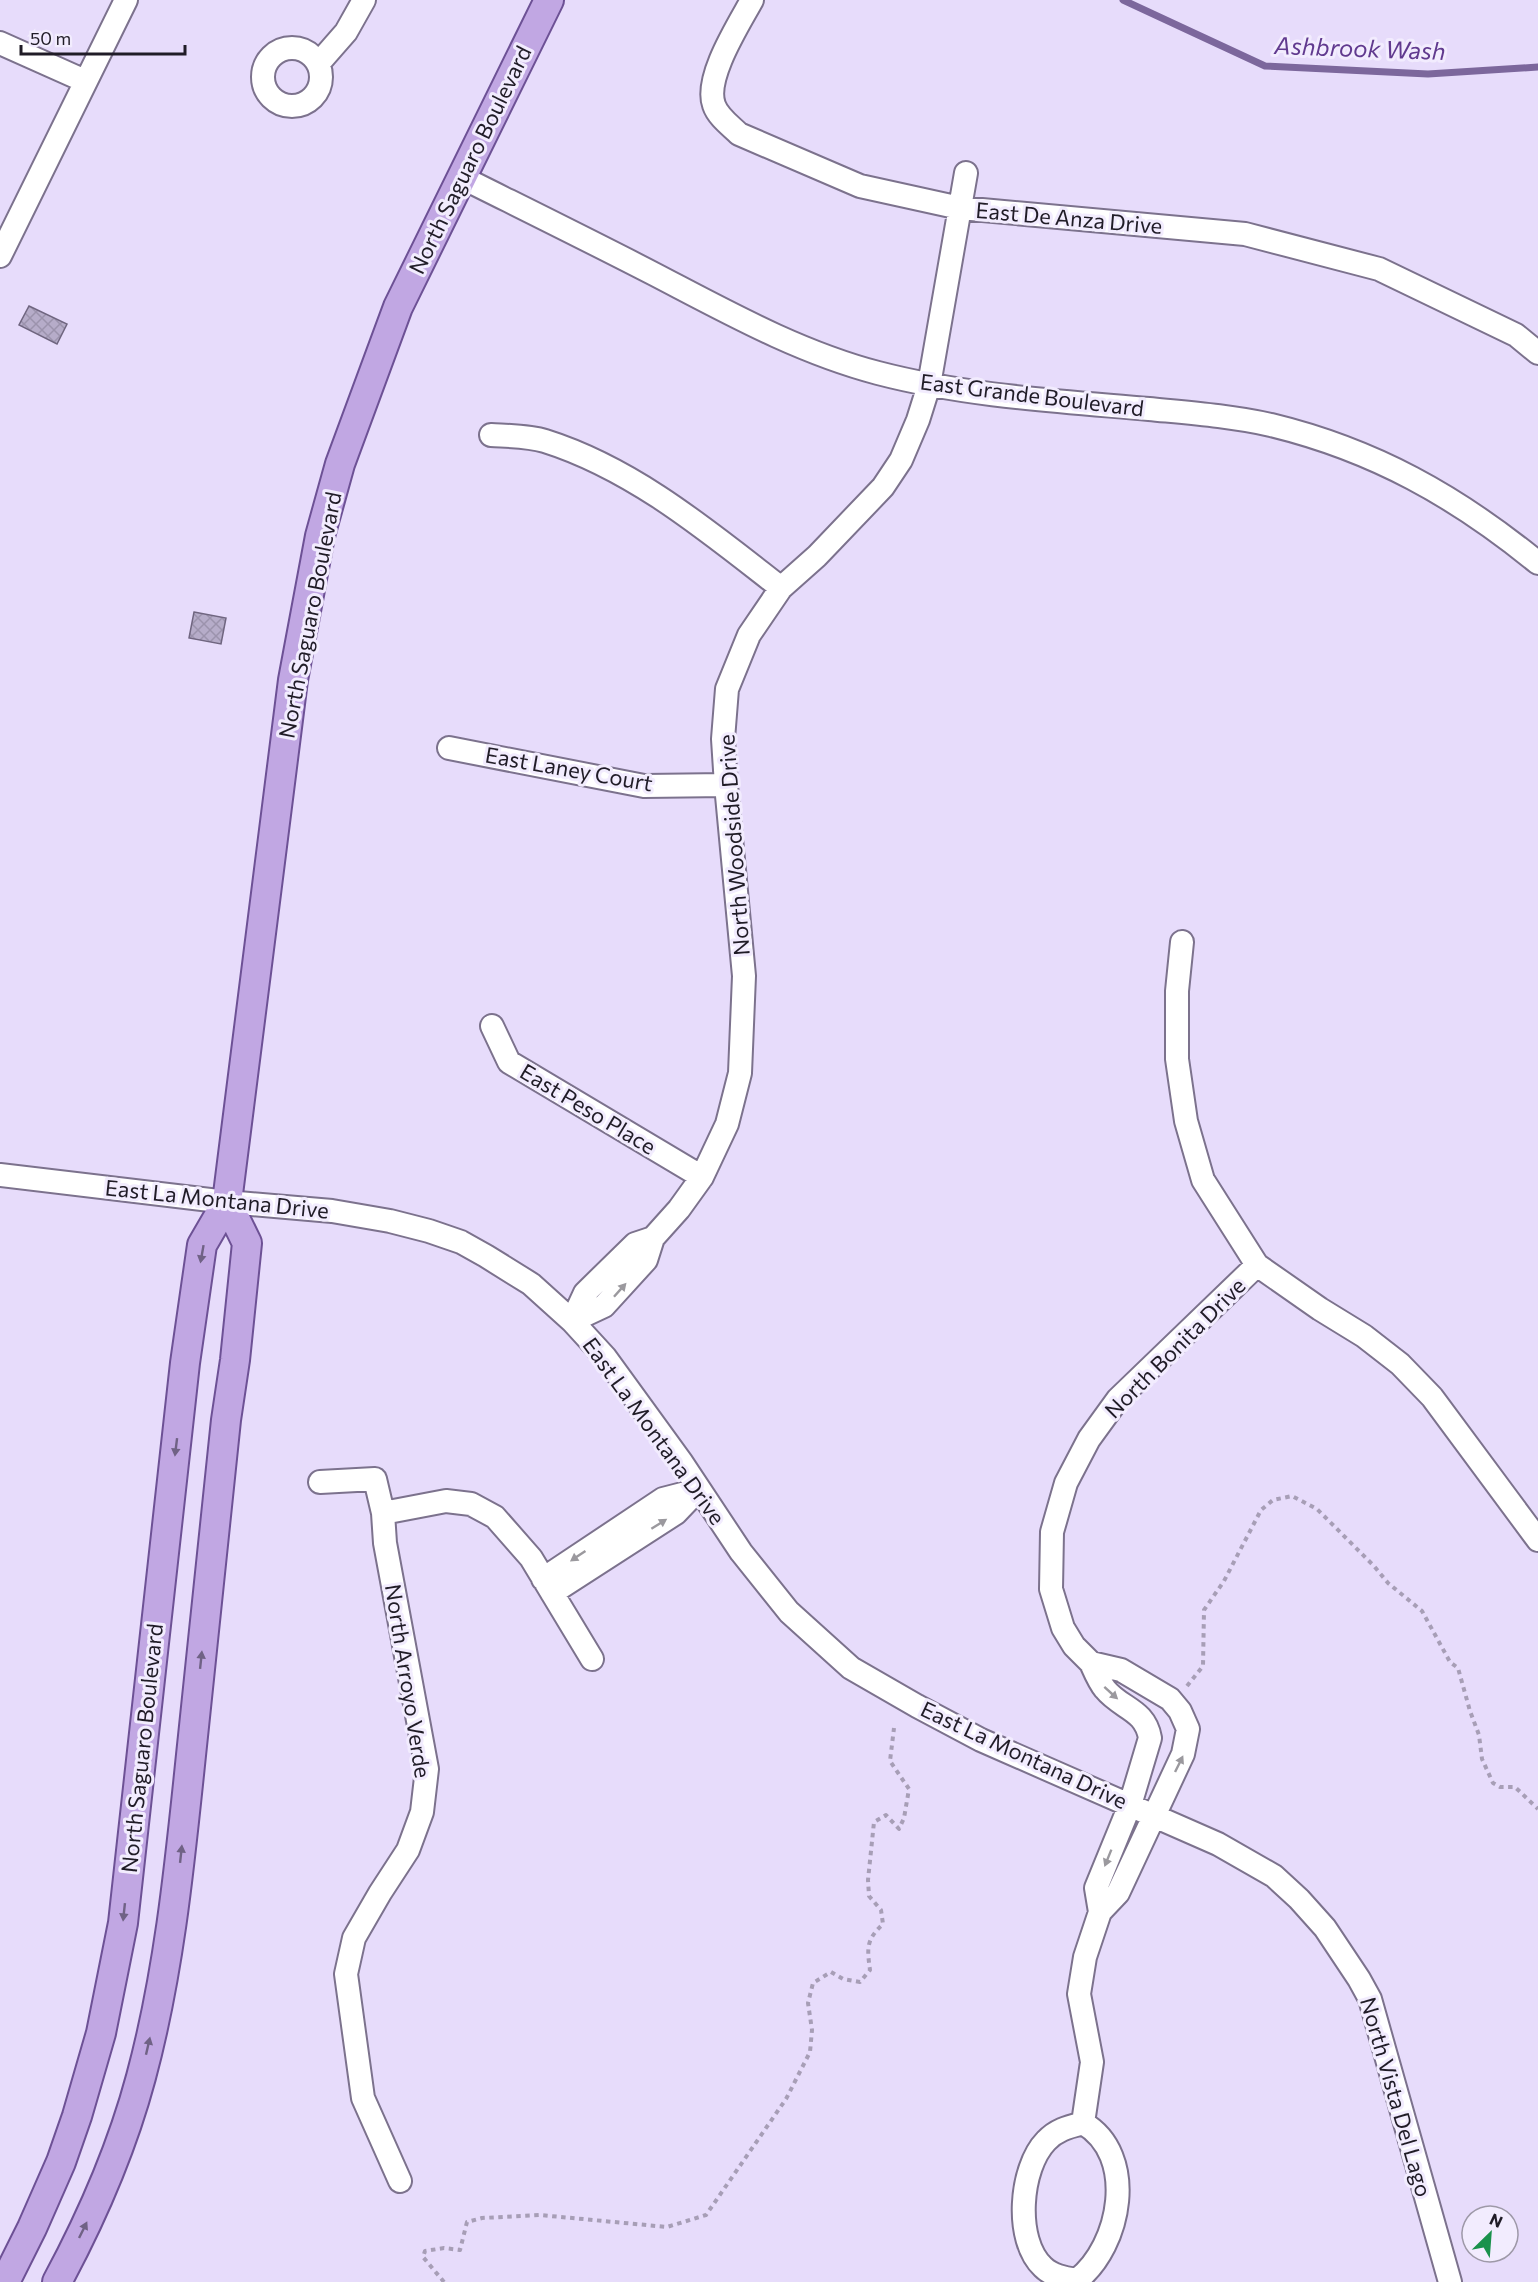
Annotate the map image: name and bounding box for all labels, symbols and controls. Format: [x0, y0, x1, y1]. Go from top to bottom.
scale bar [21, 18, 184, 56]
text: 50 m [30, 27, 71, 49]
water label: Ashbrook Wash [1273, 30, 1446, 65]
street label: North Saguaro Boulevard [403, 41, 537, 278]
street label: East De Anza Drive [975, 196, 1164, 239]
street label: East Grande Boulevard [919, 367, 1146, 422]
street label: North Saguaro Boulevard [272, 489, 347, 740]
street label: North Woodside Drive [712, 734, 755, 957]
street label: East Laney Court [483, 740, 655, 797]
street label: East Peso Place [516, 1057, 661, 1160]
street label: East La Montana Drive [104, 1173, 330, 1224]
one-way arrow [197, 1244, 206, 1263]
street label: North Bonita Drive [1099, 1272, 1251, 1424]
one-way arrow [613, 1282, 627, 1297]
street label: East La Montana Drive [577, 1332, 731, 1530]
one-way arrow [171, 1437, 180, 1456]
one-way arrow [651, 1519, 667, 1530]
one-way arrow [570, 1550, 586, 1562]
street label: North Arroyo Verde [380, 1582, 437, 1780]
street label: North Saguaro Boulevard [115, 1622, 168, 1874]
one-way arrow [196, 1651, 206, 1670]
one-way arrow [1103, 1686, 1118, 1700]
street label: East La Montana Drive [917, 1695, 1132, 1814]
one-way arrow [1174, 1755, 1183, 1772]
one-way arrow [176, 1845, 186, 1864]
one-way arrow [1103, 1849, 1112, 1867]
one-way arrow [119, 1902, 129, 1921]
street label: North Vista Del Lago [1355, 1994, 1438, 2200]
one-way arrow [144, 2037, 154, 2056]
north arrow [1460, 2204, 1520, 2264]
text: N [1487, 2209, 1506, 2231]
one-way arrow [78, 2221, 88, 2239]

